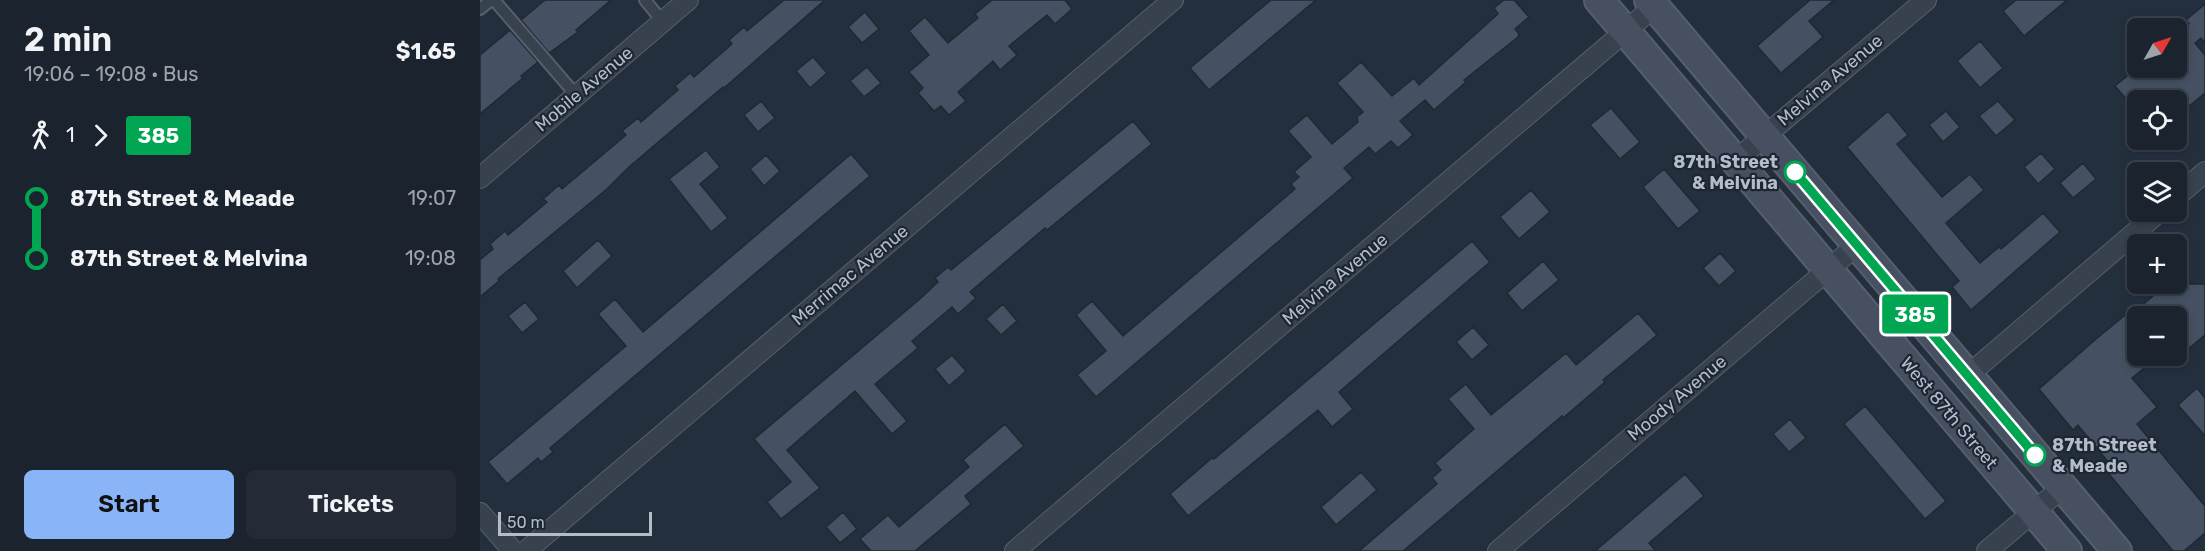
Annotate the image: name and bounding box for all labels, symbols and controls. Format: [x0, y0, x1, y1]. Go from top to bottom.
north arrow [2127, 18, 2187, 78]
map controls [2127, 18, 2187, 366]
text: 2 min [24, 20, 112, 59]
street label: Melvina Avenue [1773, 30, 1887, 130]
text: $1.65 [396, 38, 456, 65]
street label: Mobile Avenue [531, 42, 637, 136]
text: 19:06 – 19:08 · Bus [24, 62, 199, 86]
button: locate [2127, 90, 2187, 150]
icon: walk [24, 119, 57, 152]
icon: forward [84, 119, 117, 152]
text: 1 [66, 123, 75, 147]
text: 385 [138, 123, 179, 148]
place label: 87th Street & Melvina [1673, 151, 1778, 194]
marker: 87th Street & Melvina [1784, 161, 1806, 183]
button: layers [2127, 162, 2187, 222]
text: 87th Street & Meade [70, 185, 295, 212]
text: 19:07 [408, 186, 456, 210]
street label: Merrimac Avenue [787, 220, 913, 330]
street label: Melvina Avenue [1278, 229, 1392, 329]
button: + [2127, 234, 2187, 294]
text: 87th Street & Melvina [70, 245, 308, 272]
text: 19:08 [405, 246, 456, 270]
line badge: 385 [1880, 294, 1950, 334]
text: 385 [1894, 302, 1936, 327]
button: − [2127, 306, 2187, 366]
street label: Moody Avenue [1623, 350, 1731, 446]
street label: West 87th Street [1896, 352, 2002, 474]
place label: 87th Street & Meade [2052, 434, 2157, 477]
marker: 87th Street & Meade [2024, 444, 2046, 466]
button: Start [24, 470, 234, 539]
button: Tickets [246, 470, 456, 539]
scale bar [498, 509, 652, 536]
text: 50 m [507, 513, 545, 532]

